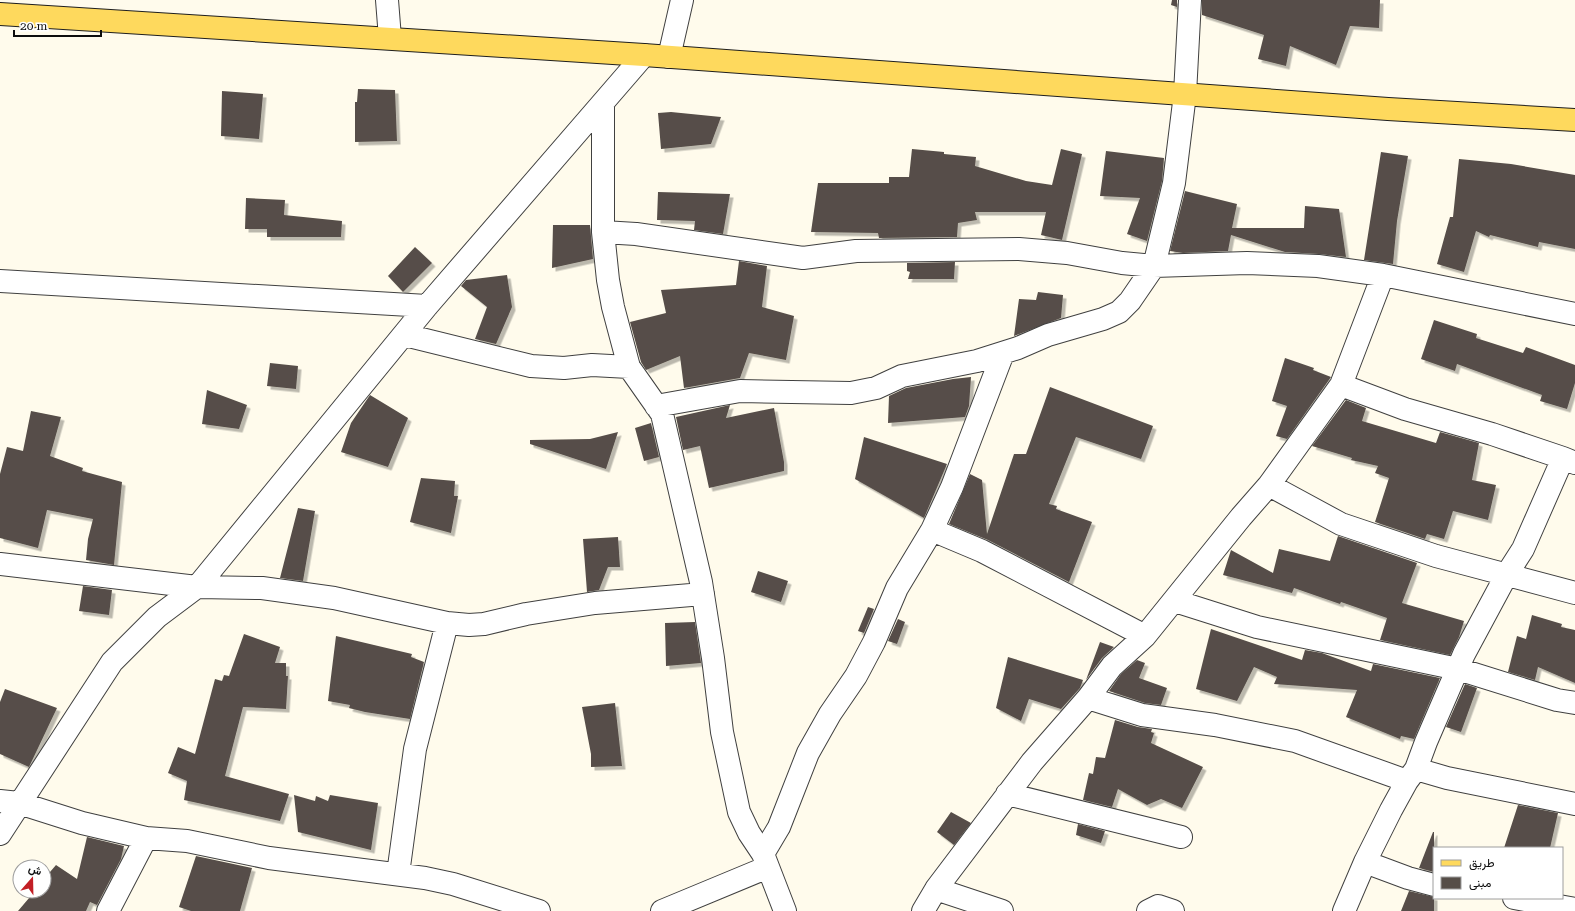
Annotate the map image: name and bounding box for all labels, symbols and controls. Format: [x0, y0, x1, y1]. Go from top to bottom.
scale bar [14, 12, 101, 38]
text: 20 m [20, 19, 47, 33]
legend [1433, 847, 1563, 899]
text: طريق [1469, 856, 1495, 871]
north arrow [12, 859, 52, 899]
text: ش [27, 862, 44, 878]
text: مبنى [1469, 876, 1491, 891]

